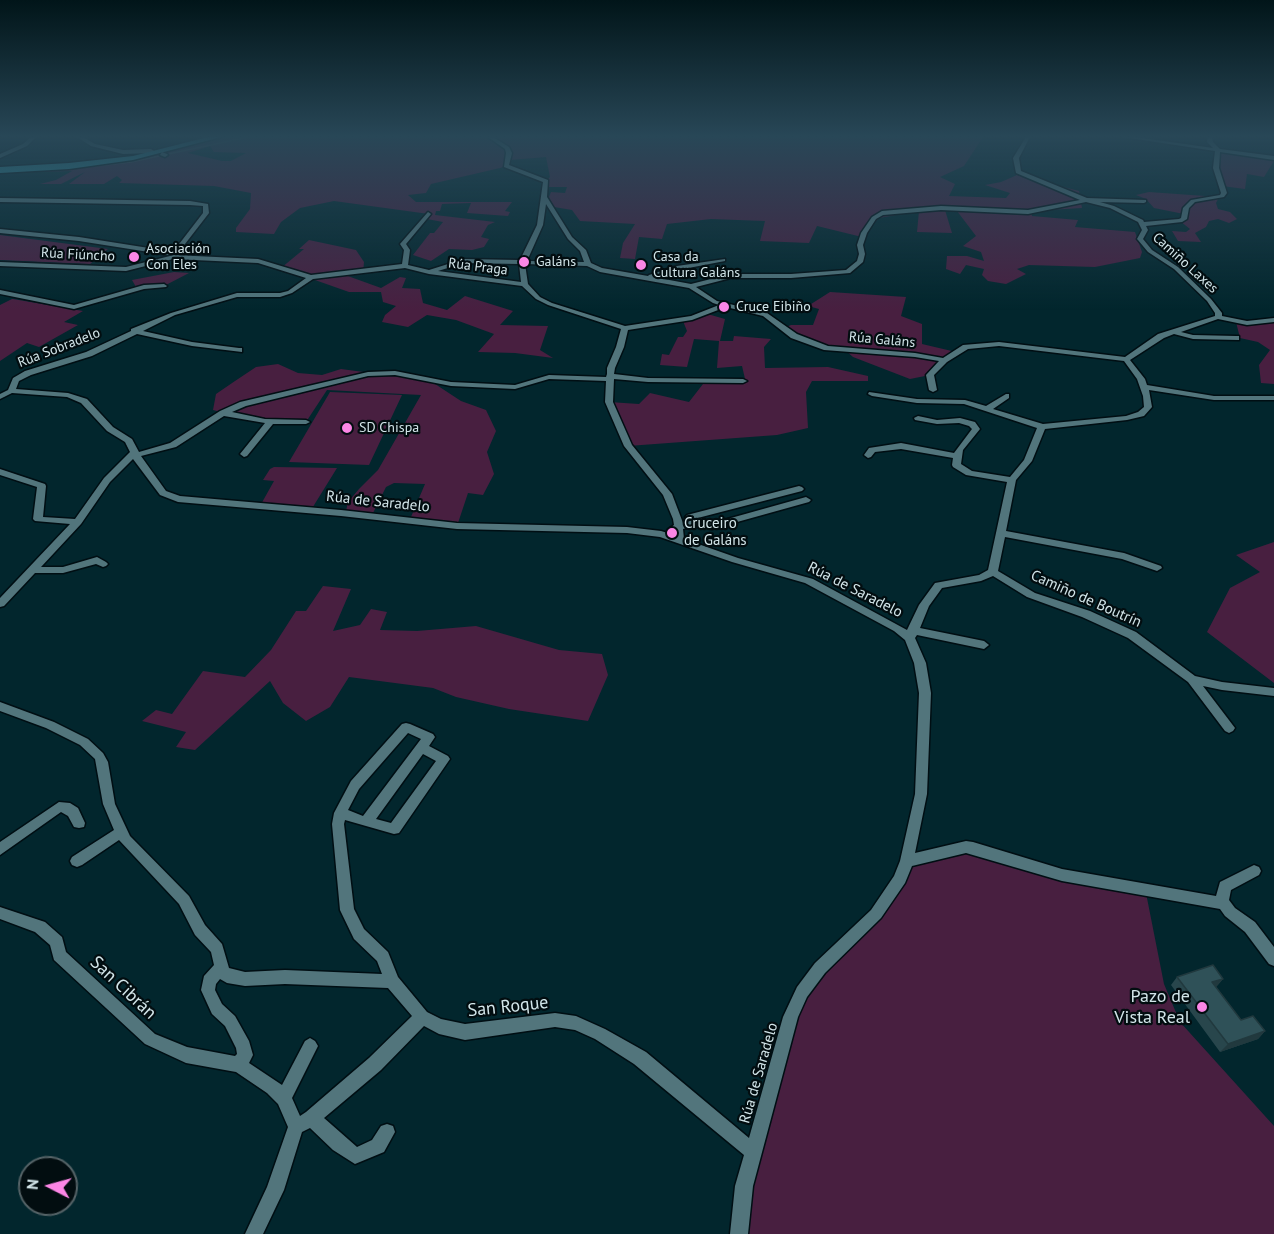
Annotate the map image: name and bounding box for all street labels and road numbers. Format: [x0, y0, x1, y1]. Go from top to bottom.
street label: Camiño Laxes [1149, 229, 1221, 297]
street label: Rúa Fiúncho [41, 245, 115, 265]
street label: Rúa Praga [447, 255, 509, 279]
street label: Rúa Sobradelo [15, 325, 103, 371]
street label: Rúa Galáns [848, 329, 916, 351]
street label: Rúa de Saradelo [325, 488, 431, 516]
street label: Rúa de Saradelo [805, 558, 905, 622]
street label: Camiño de Boutrín [1028, 567, 1144, 631]
street label: San Cibrán [85, 952, 161, 1024]
street label: San Roque [467, 992, 549, 1022]
street label: Rúa de Saradelo [736, 1021, 782, 1125]

